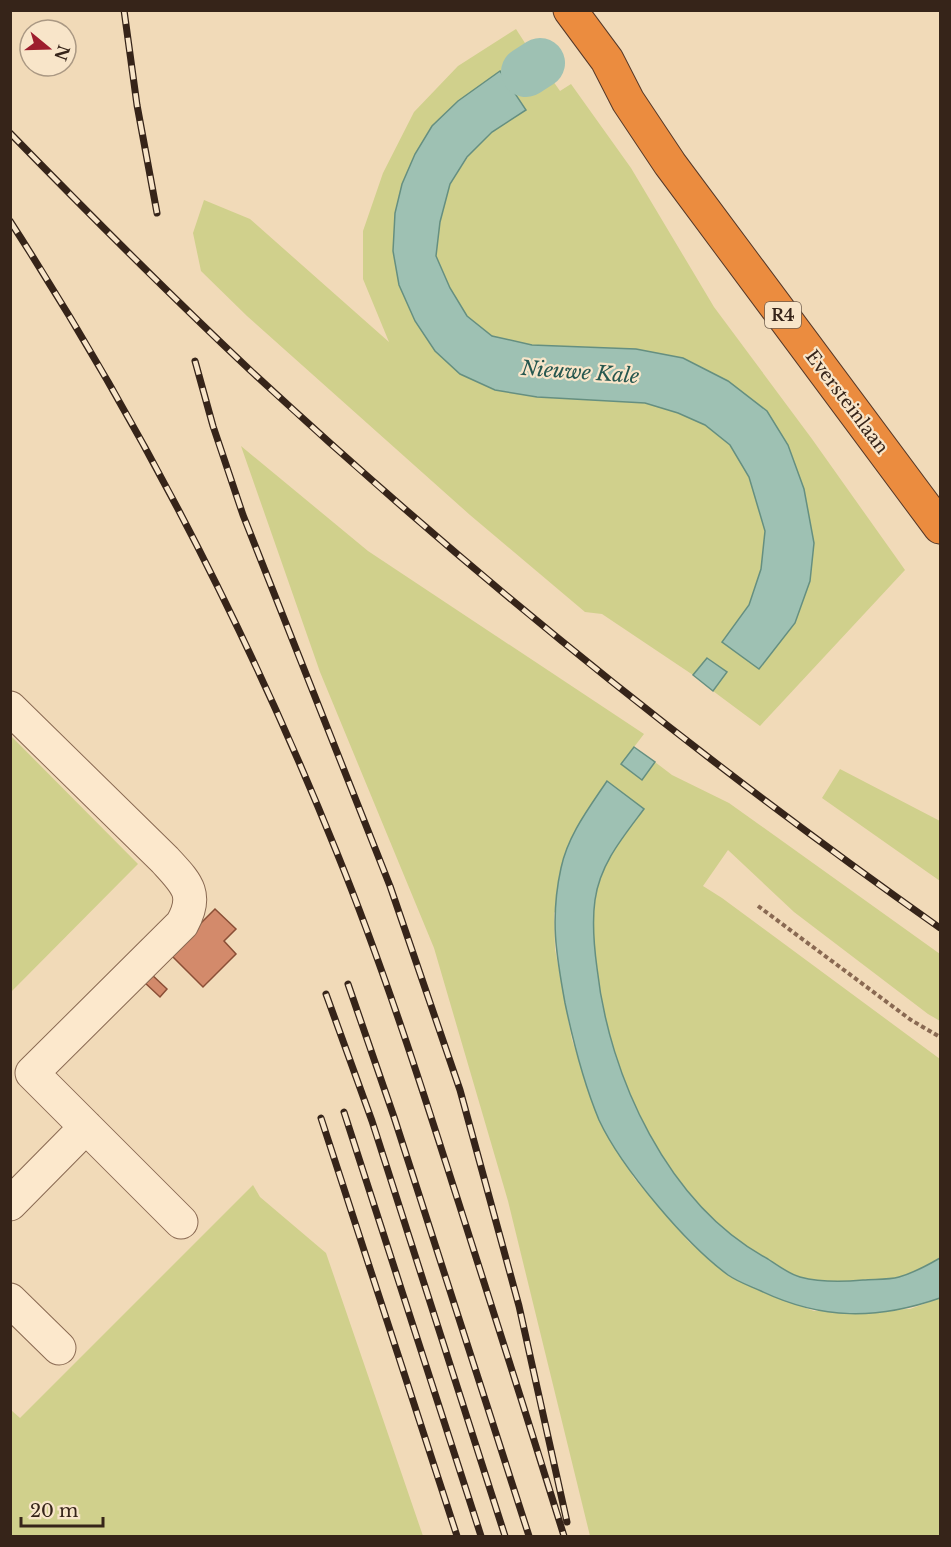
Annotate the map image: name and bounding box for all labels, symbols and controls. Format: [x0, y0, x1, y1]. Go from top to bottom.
north arrow [18, 18, 78, 78]
text: N [50, 43, 74, 63]
road number: R4 [765, 302, 801, 328]
street label: Eversteinlaan [801, 346, 893, 458]
water label: Nieuwe Kale [519, 356, 640, 388]
scale bar [21, 1490, 104, 1528]
text: 20 m [30, 1500, 78, 1522]

